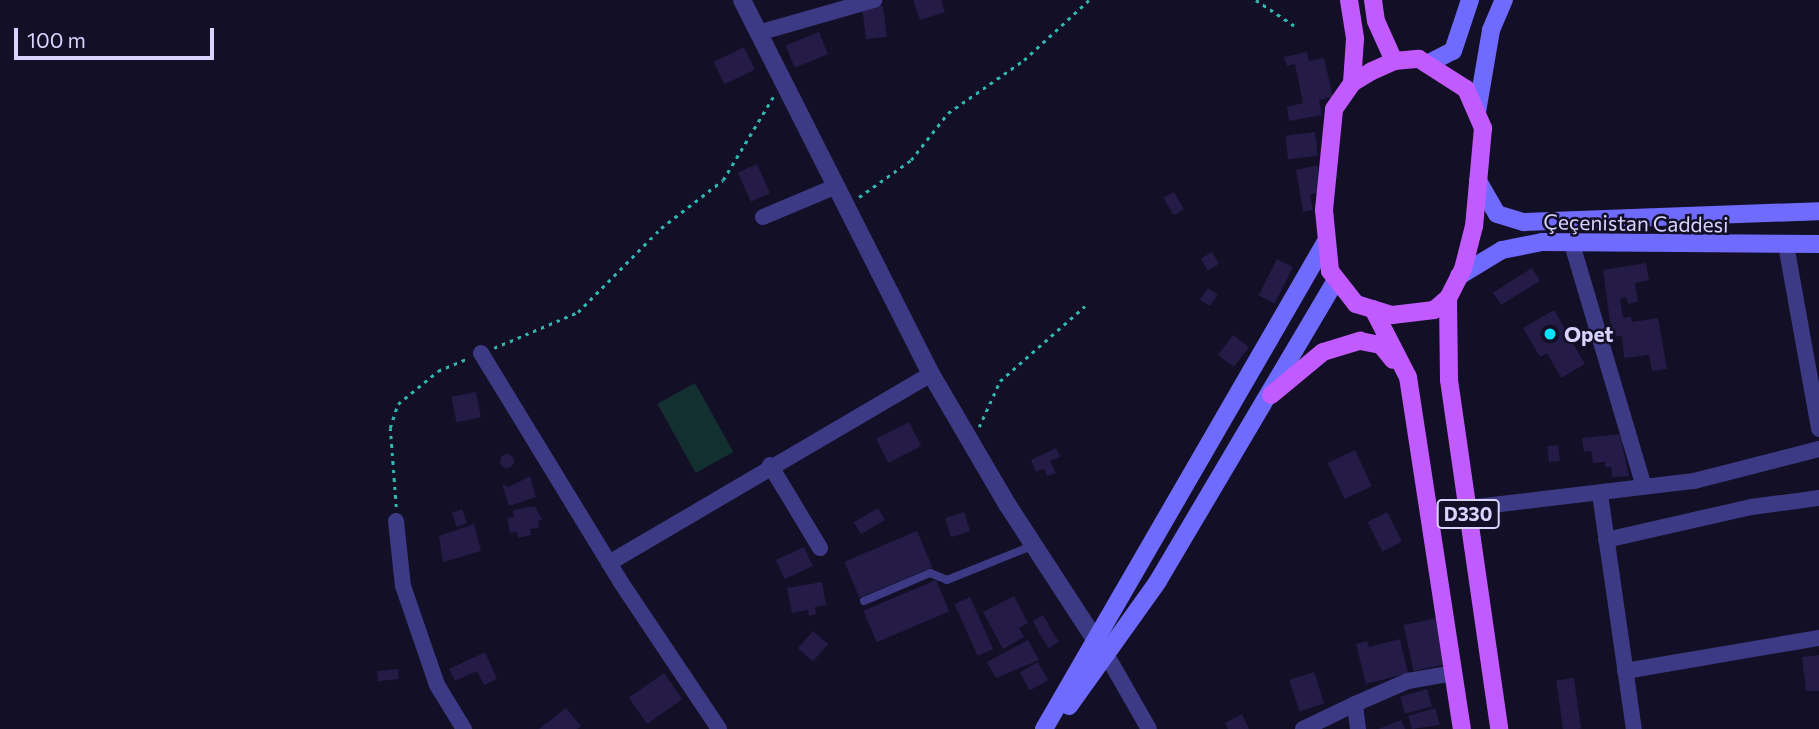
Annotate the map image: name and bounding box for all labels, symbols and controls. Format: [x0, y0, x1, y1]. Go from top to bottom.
scale bar [18, 14, 217, 58]
text: 100 m [27, 27, 86, 52]
street label: Çeçenistan Caddesi [1543, 209, 1729, 237]
place label: Opet [1564, 321, 1613, 347]
marker: Opet [1542, 326, 1558, 342]
road number: D330 [1436, 499, 1500, 530]

